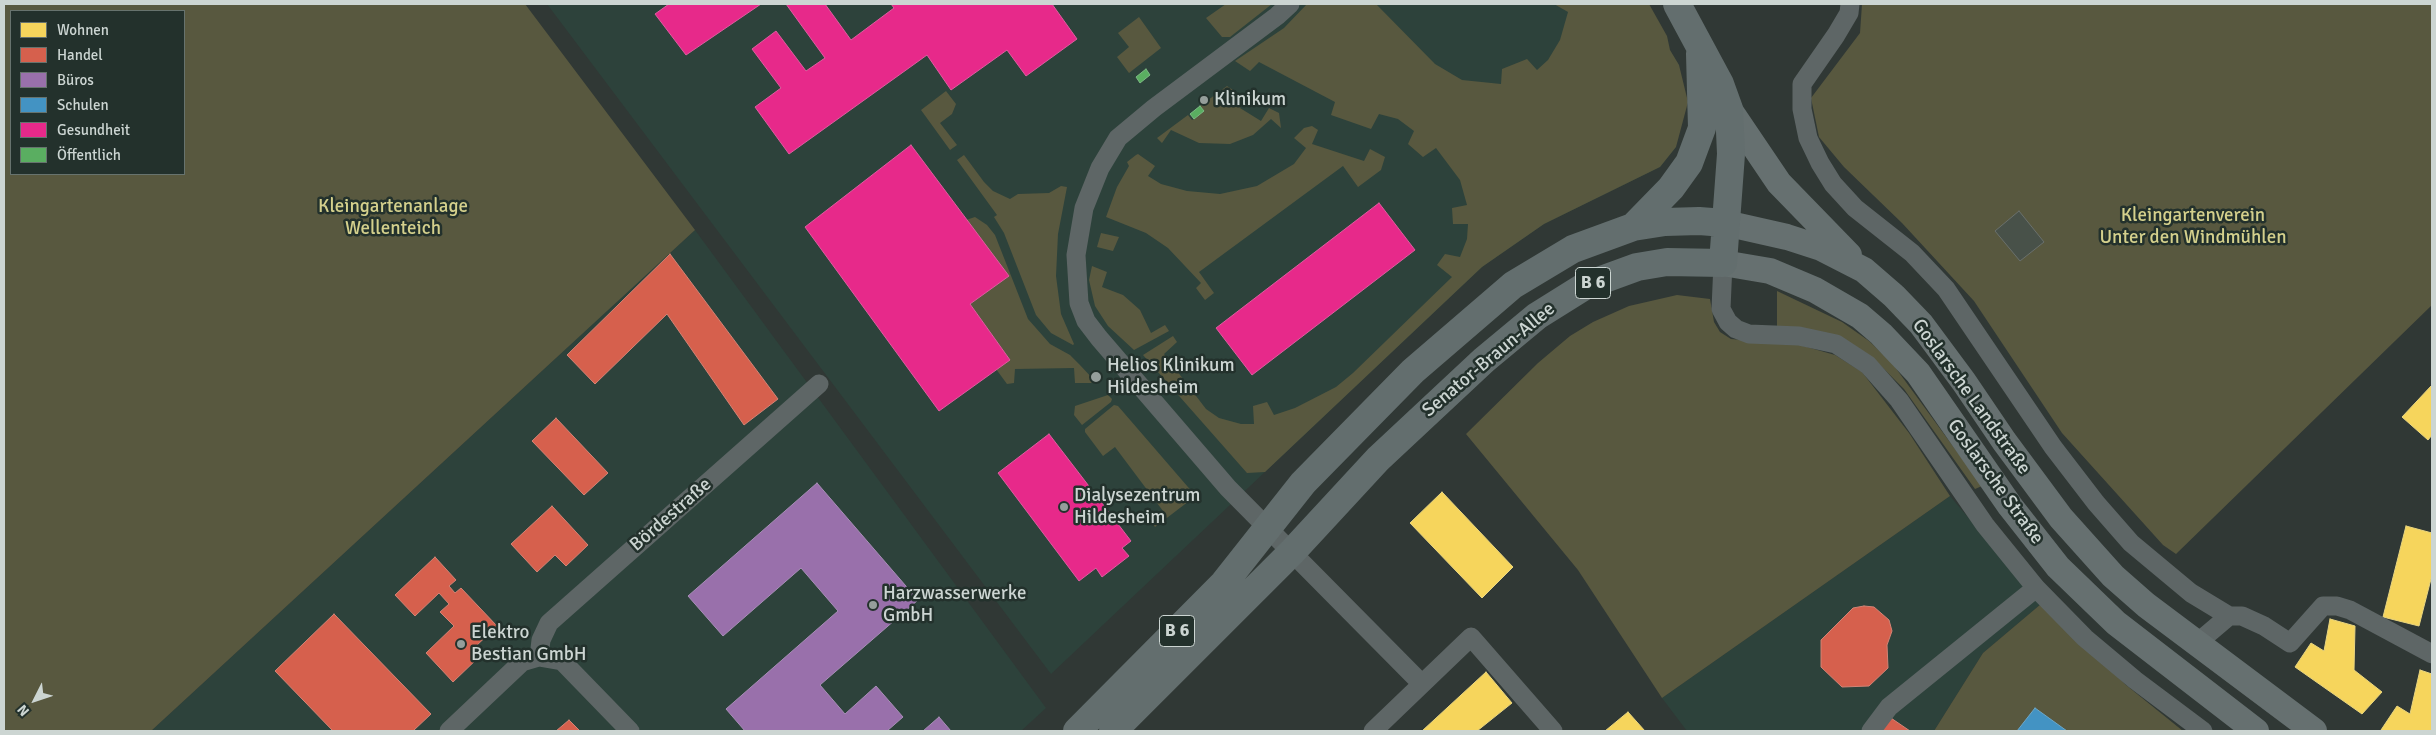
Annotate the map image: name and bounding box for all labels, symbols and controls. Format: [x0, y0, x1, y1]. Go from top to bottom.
legend [10, 10, 185, 175]
text: Wohnen [57, 21, 109, 39]
text: Handel [57, 46, 103, 64]
text: Büros [57, 71, 94, 89]
place label: Klinikum [1214, 89, 1286, 111]
marker: Klinikum [1198, 94, 1210, 106]
text: Schulen [57, 96, 109, 114]
text: Gesundheit [57, 121, 130, 139]
text: Öffentlich [57, 146, 121, 164]
park label: Kleingartenanlage Wellenteich [318, 196, 468, 240]
park label: Kleingartenverein Unter den Windmühlen [2099, 205, 2287, 249]
road number: B 6 [1576, 268, 1610, 298]
street label: Senator-Braun-Allee [1418, 298, 1560, 422]
street label: Goslarsche Landstraße [1907, 315, 2035, 479]
place label: Helios Klinikum Hildesheim [1107, 355, 1235, 399]
marker: Helios Klinikum Hildesheim [1089, 370, 1103, 384]
street label: Goslarsche Straße [1942, 415, 2048, 549]
street label: Bördestraße [626, 473, 716, 557]
place label: Dialysezentrum Hildesheim [1074, 485, 1200, 529]
marker: Dialysezentrum Hildesheim [1058, 501, 1070, 513]
place label: Harzwasserwerke GmbH [883, 583, 1026, 627]
marker: Harzwasserwerke GmbH [867, 599, 879, 611]
road number: B 6 [1160, 616, 1194, 646]
place label: Elektro Bestian GmbH [471, 622, 587, 666]
marker: Elektro Bestian GmbH [455, 638, 467, 650]
north arrow [10, 675, 60, 725]
text: N [14, 701, 33, 719]

